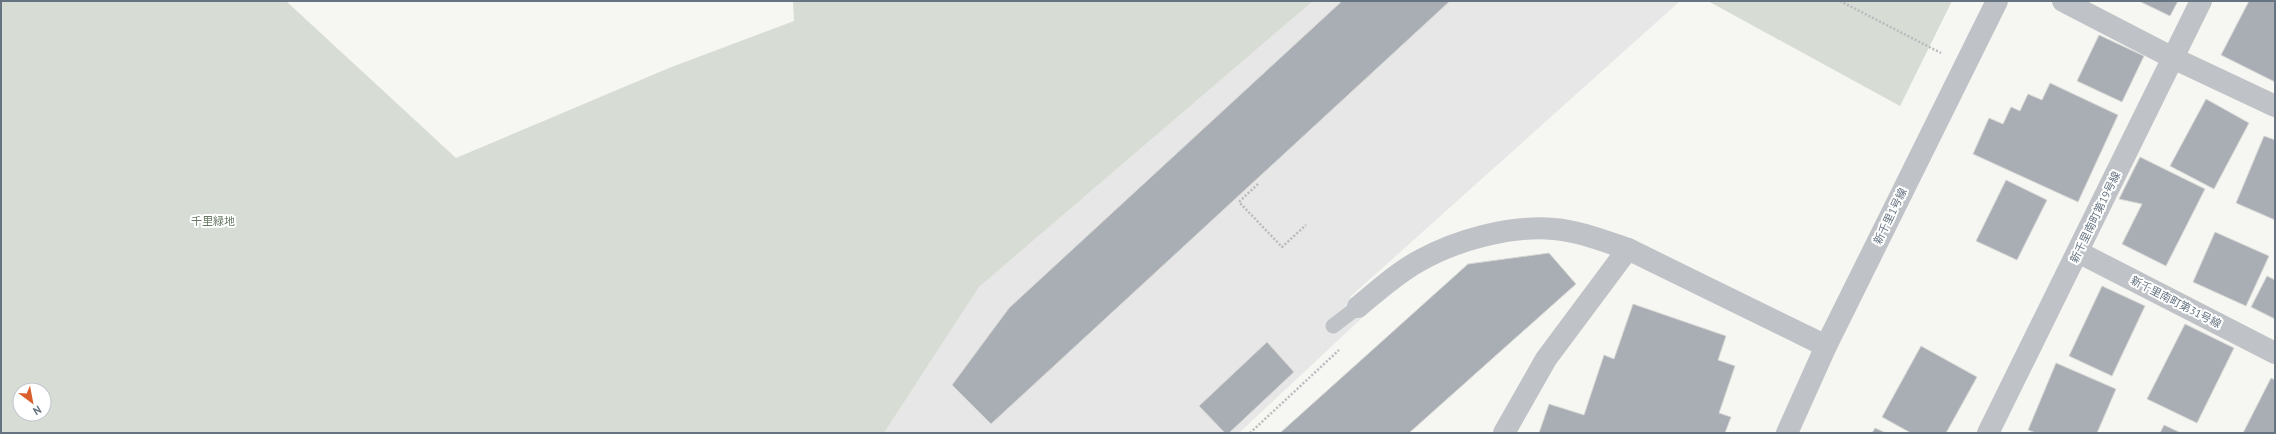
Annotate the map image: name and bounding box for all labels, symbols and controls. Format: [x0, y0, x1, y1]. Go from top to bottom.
street label: 新千里南町第19号線 [2067, 169, 2123, 265]
street label: 新千里1号線 [1870, 186, 1910, 246]
park label: 千里緑地 [191, 214, 235, 228]
street label: 新千里南町第31号線 [2128, 273, 2224, 331]
north arrow [12, 382, 52, 422]
text: N [31, 403, 44, 418]

